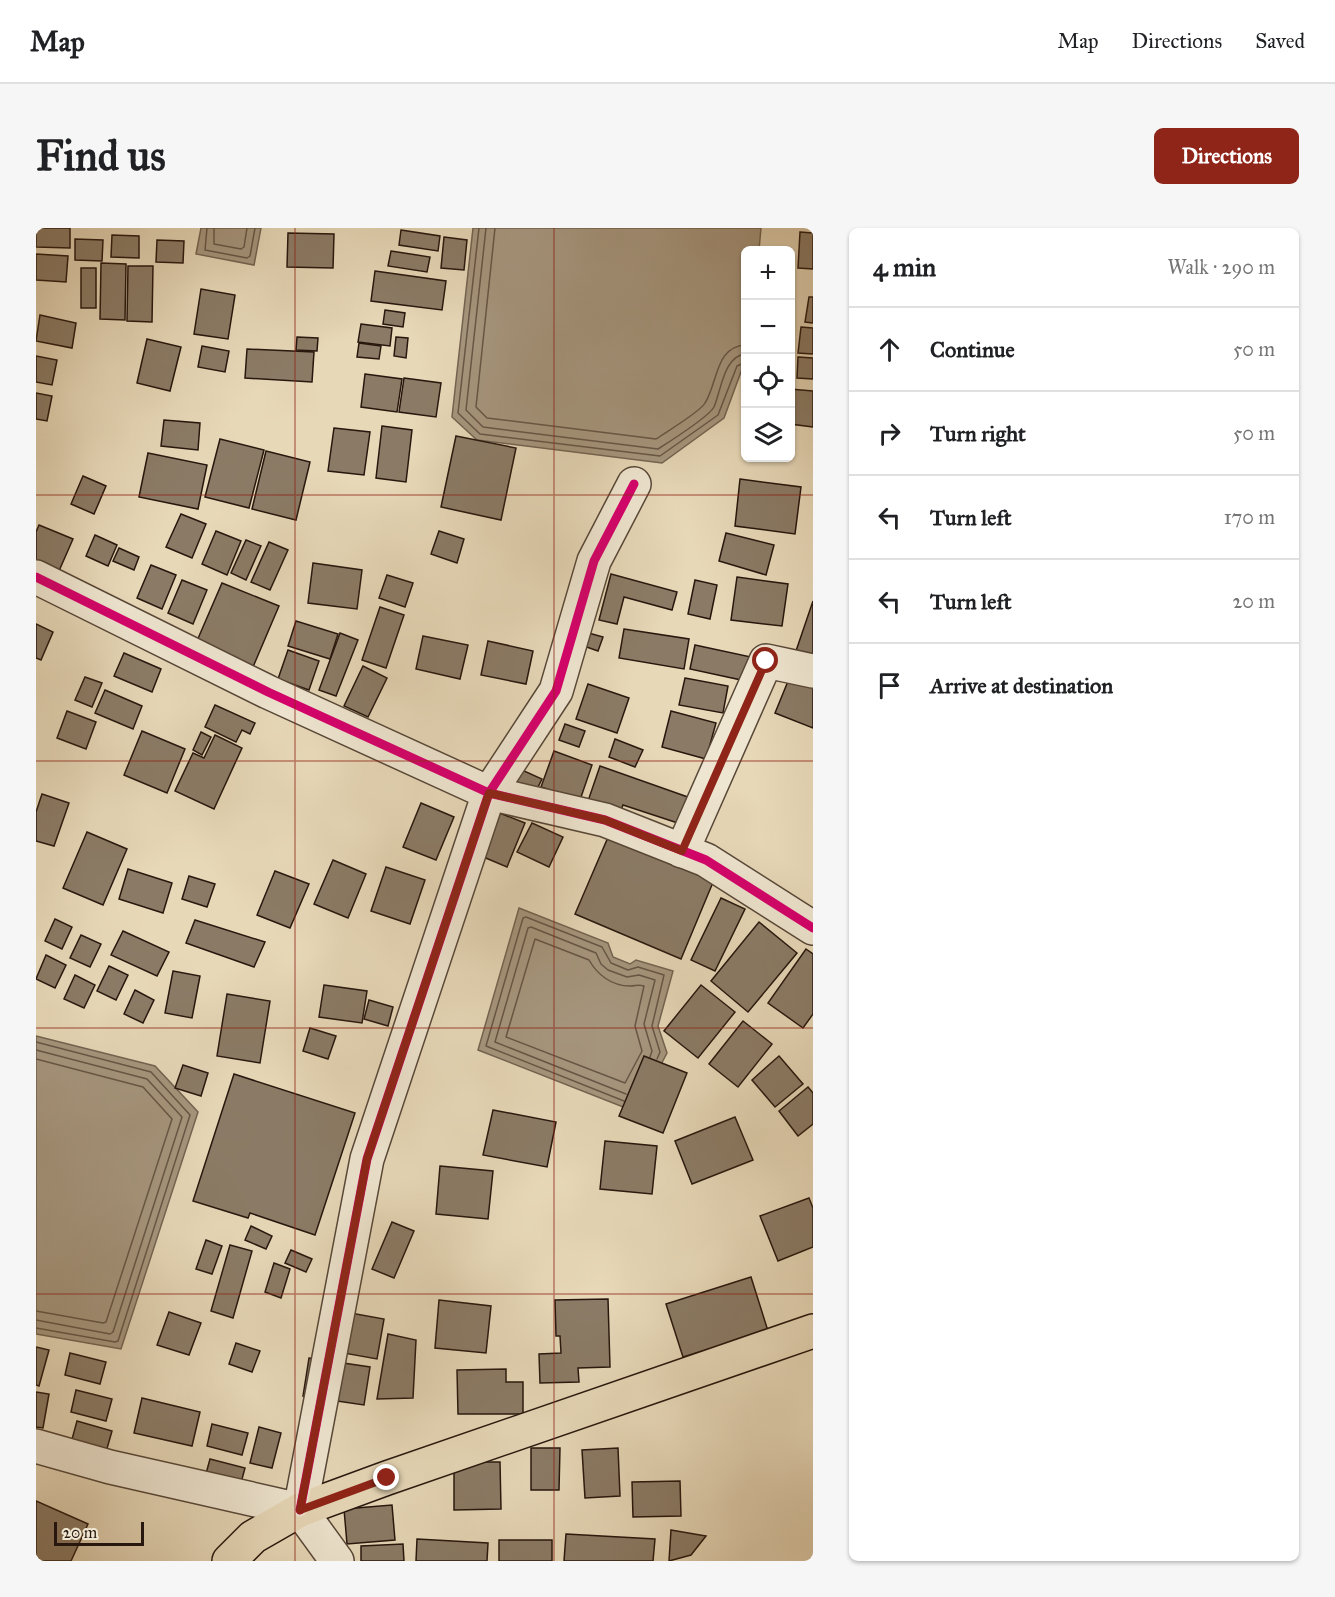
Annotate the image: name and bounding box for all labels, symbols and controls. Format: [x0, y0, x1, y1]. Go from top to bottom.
text: Map [30, 24, 85, 59]
text: Map [1058, 28, 1099, 54]
text: Directions [1132, 28, 1222, 54]
text: Saved [1255, 28, 1305, 54]
button: Directions [1154, 128, 1299, 184]
text: Find us [36, 130, 166, 182]
map controls [741, 246, 795, 462]
button: + [741, 246, 795, 300]
text: 4 min [873, 251, 936, 283]
text: Walk · 290 m [1167, 255, 1275, 279]
button: − [741, 300, 795, 354]
icon: ahead [873, 333, 906, 366]
text: Continue [930, 336, 1015, 363]
text: 50 m [1233, 337, 1275, 361]
button: locate [741, 354, 795, 408]
button: layers [741, 408, 795, 462]
icon: right [873, 417, 906, 450]
text: Turn right [930, 420, 1026, 447]
text: 50 m [1233, 421, 1275, 445]
icon: left [873, 501, 906, 534]
text: Turn left [930, 504, 1012, 531]
text: 170 m [1224, 505, 1275, 529]
icon: left [873, 585, 906, 618]
text: Turn left [930, 588, 1012, 615]
text: 20 m [1232, 589, 1275, 613]
route start [752, 647, 778, 673]
icon: arrive [873, 669, 906, 702]
text: Arrive at destination [930, 672, 1113, 699]
route end [373, 1464, 399, 1490]
scale bar [54, 1519, 144, 1546]
text: 20 m [63, 1523, 97, 1542]

